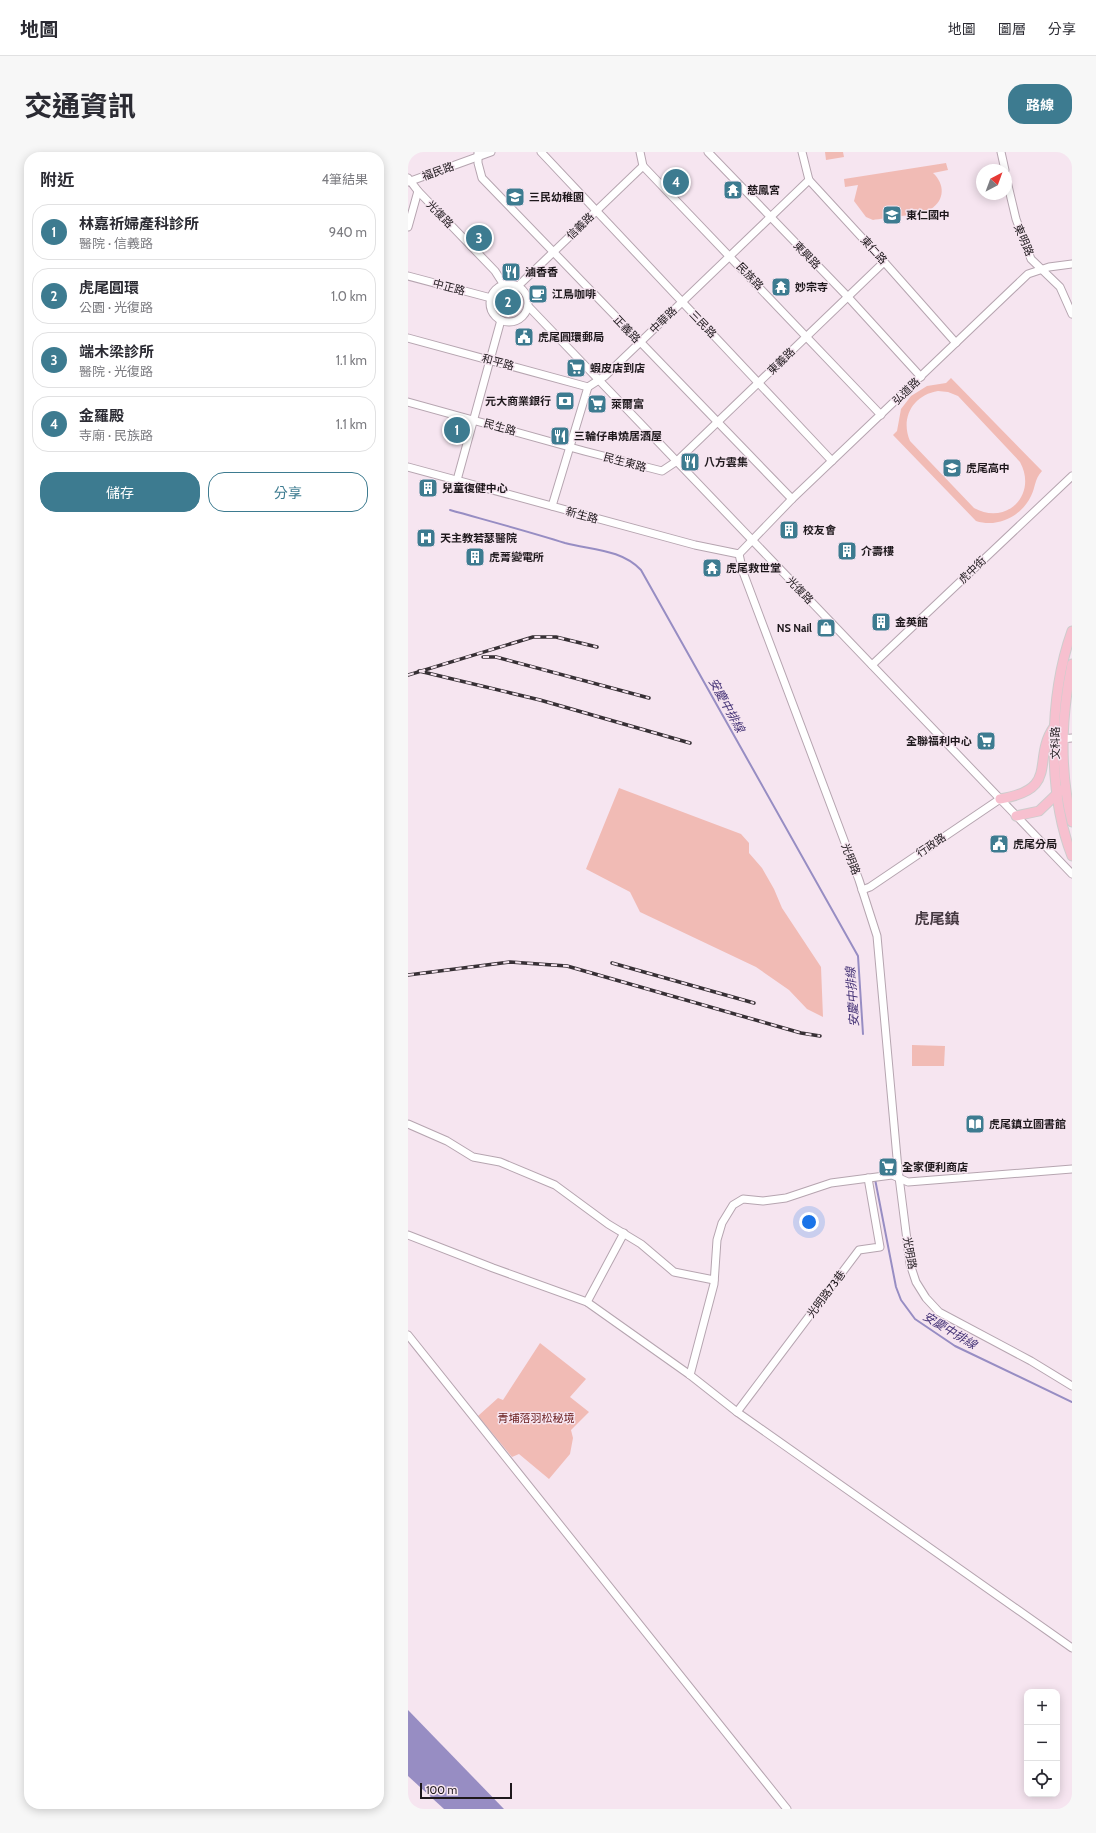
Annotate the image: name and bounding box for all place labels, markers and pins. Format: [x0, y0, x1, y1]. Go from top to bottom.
pin: 4 [663, 167, 689, 197]
temple icon: 慈鳳宮 [722, 179, 744, 201]
place label: 慈鳳宮 [747, 183, 780, 197]
school or university icon: 三民幼稚園 [504, 186, 526, 208]
place label: 三民幼稚園 [529, 190, 584, 204]
school or university icon: 東仁國中 [881, 204, 903, 226]
place label: 東仁國中 [906, 208, 950, 222]
pin: 3 [466, 223, 492, 253]
restaurant icon: 滷香香 [500, 261, 522, 283]
place label: 滷香香 [525, 265, 558, 279]
temple icon: 妙宗寺 [770, 276, 792, 298]
place label: 妙宗寺 [795, 280, 828, 294]
cafe icon: 江鳥咖啡 [527, 283, 549, 305]
pin: 2 [495, 287, 521, 317]
place label: 江鳥咖啡 [552, 287, 596, 301]
public building icon: 虎尾圓環郵局 [513, 326, 535, 348]
place label: 虎尾圓環郵局 [538, 330, 604, 344]
supermarket icon: 蝦皮店到店 [565, 357, 587, 379]
place label: 蝦皮店到店 [590, 361, 645, 375]
bank icon: 元大商業銀行 [554, 390, 576, 412]
supermarket icon: 萊爾富 [586, 393, 608, 415]
place label: 元大商業銀行 [485, 394, 551, 408]
place label: 萊爾富 [611, 397, 644, 411]
pin: 1 [444, 415, 470, 445]
restaurant icon: 三輪仔串燒居酒屋 [549, 425, 571, 447]
place label: 三輪仔串燒居酒屋 [574, 429, 662, 443]
restaurant icon: 八方雲集 [679, 451, 701, 473]
place label: 八方雲集 [704, 455, 748, 469]
school or university icon: 虎尾高中 [941, 457, 963, 479]
place label: 虎尾高中 [966, 461, 1010, 475]
building icon: 兒童復健中心 [417, 477, 439, 499]
place label: 兒童復健中心 [442, 481, 508, 495]
building icon: 校友會 [778, 519, 800, 541]
place label: 校友會 [803, 523, 836, 537]
hospital icon: 天主教若瑟醫院 [415, 527, 437, 549]
place label: 天主教若瑟醫院 [440, 531, 517, 545]
building icon: 介壽樓 [836, 540, 858, 562]
place label: 介壽樓 [861, 544, 894, 558]
building icon: 虎菁變電所 [464, 546, 486, 568]
place label: 虎菁變電所 [489, 550, 544, 564]
temple icon: 虎尾救世堂 [701, 557, 723, 579]
place label: 虎尾救世堂 [726, 561, 781, 575]
building icon: 金英館 [870, 611, 892, 633]
place label: 金英館 [895, 615, 928, 629]
shop icon: NS Nail [815, 617, 837, 639]
place label: NS Nail [777, 621, 812, 635]
supermarket icon: 全聯福利中心 [975, 730, 997, 752]
place label: 全聯福利中心 [906, 734, 972, 748]
public building icon: 虎尾分局 [988, 833, 1010, 855]
place label: 虎尾分局 [1013, 837, 1057, 851]
library icon: 虎尾鎮立圖書館 [964, 1113, 986, 1135]
place label: 虎尾鎮立圖書館 [989, 1117, 1066, 1131]
supermarket icon: 全家便利商店 [877, 1156, 899, 1178]
place label: 全家便利商店 [902, 1160, 968, 1174]

